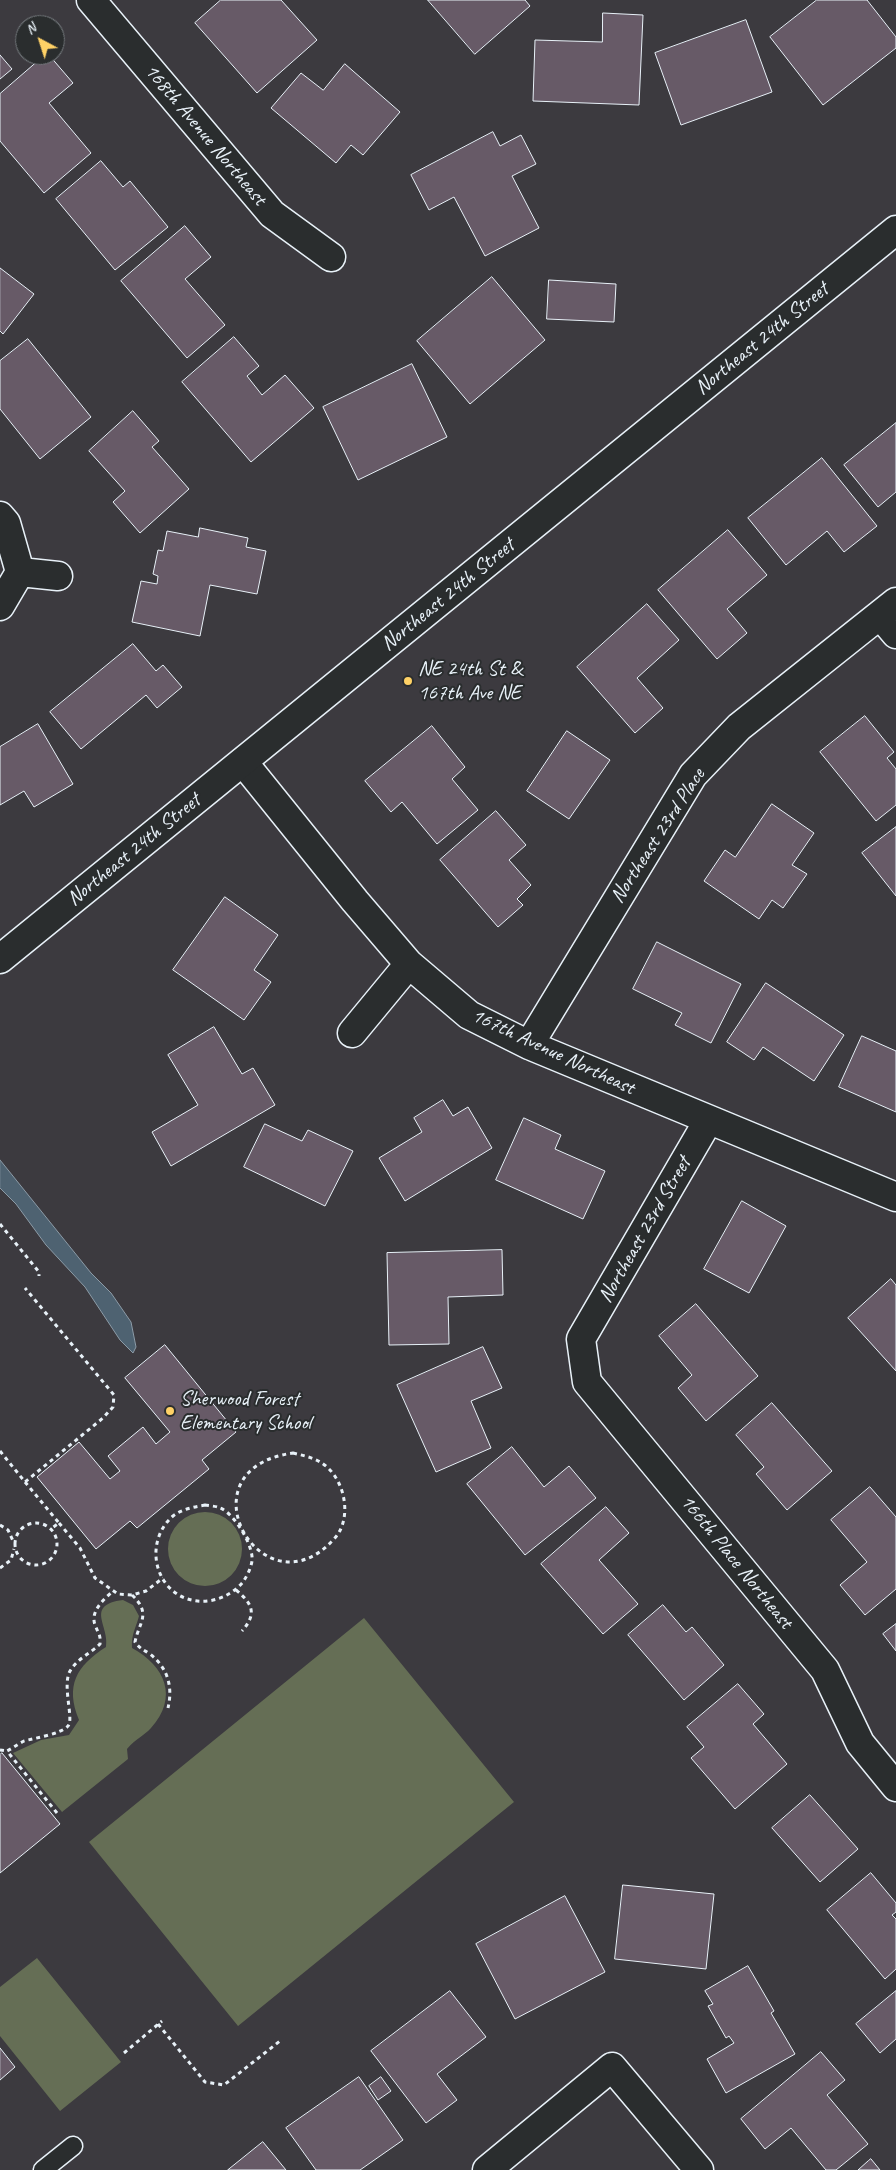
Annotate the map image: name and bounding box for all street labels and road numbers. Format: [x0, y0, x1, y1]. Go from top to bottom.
street label: 168th Avenue Northeast [139, 59, 271, 211]
street label: Northeast 24th Street [690, 277, 834, 401]
street label: Northeast 24th Street [376, 533, 520, 657]
street label: Northeast 23rd Place [605, 764, 711, 908]
street label: Northeast 24th Street [62, 788, 206, 912]
street label: 167th Avenue Northeast [468, 1003, 638, 1101]
street label: Northeast 23rd Street [593, 1153, 697, 1307]
street label: 166th Place Northeast [674, 1490, 798, 1634]

